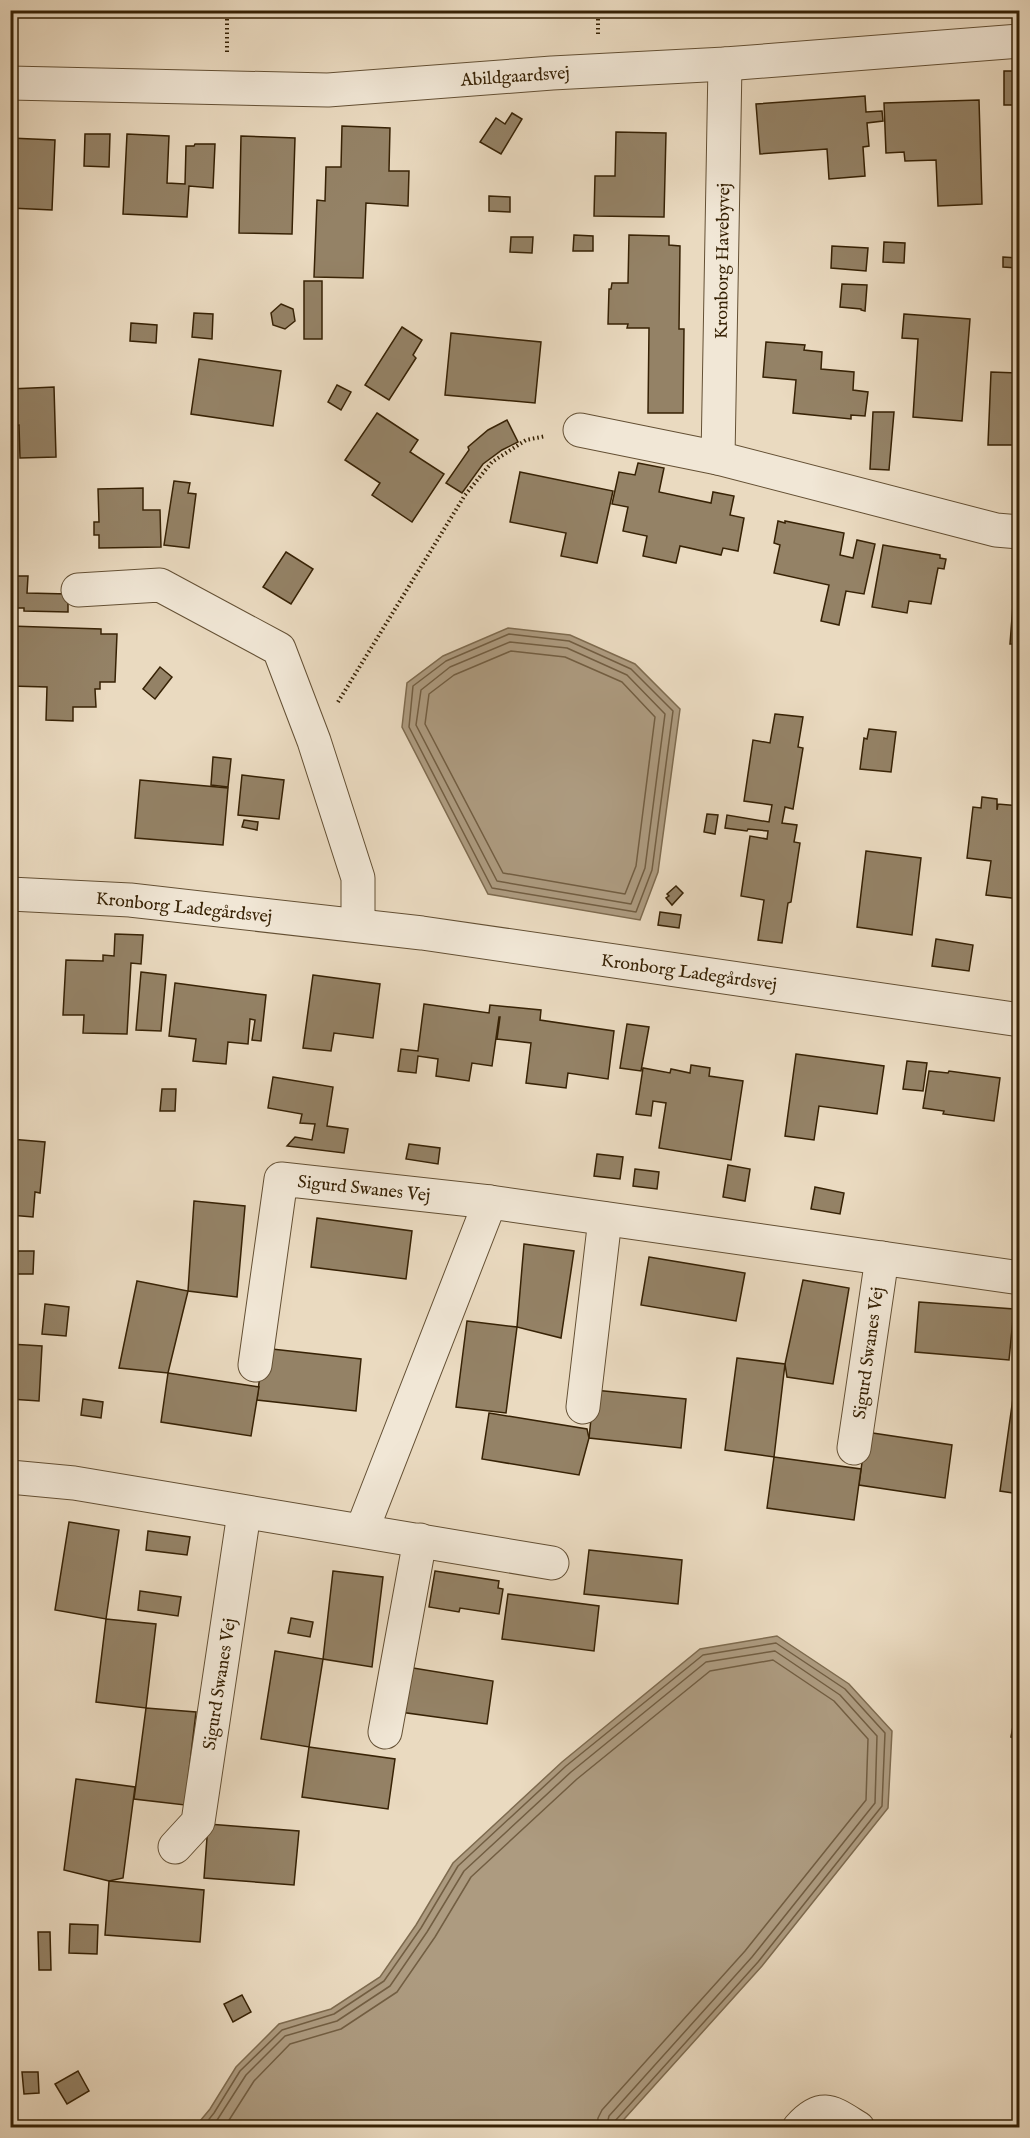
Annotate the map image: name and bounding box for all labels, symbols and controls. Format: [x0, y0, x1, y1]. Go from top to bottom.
street label: Abildgaardsvej [459, 62, 570, 93]
street label: Kronborg Havebyvej [711, 183, 736, 339]
street label: Kronborg Ladegårdsvej [94, 888, 273, 929]
street label: Kronborg Ladegårdsvej [599, 950, 778, 997]
street label: Sigurd Swanes Vej [296, 1171, 431, 1208]
street label: Sigurd Swanes Vej [849, 1286, 890, 1421]
street label: Sigurd Swanes Vej [199, 1617, 242, 1752]

